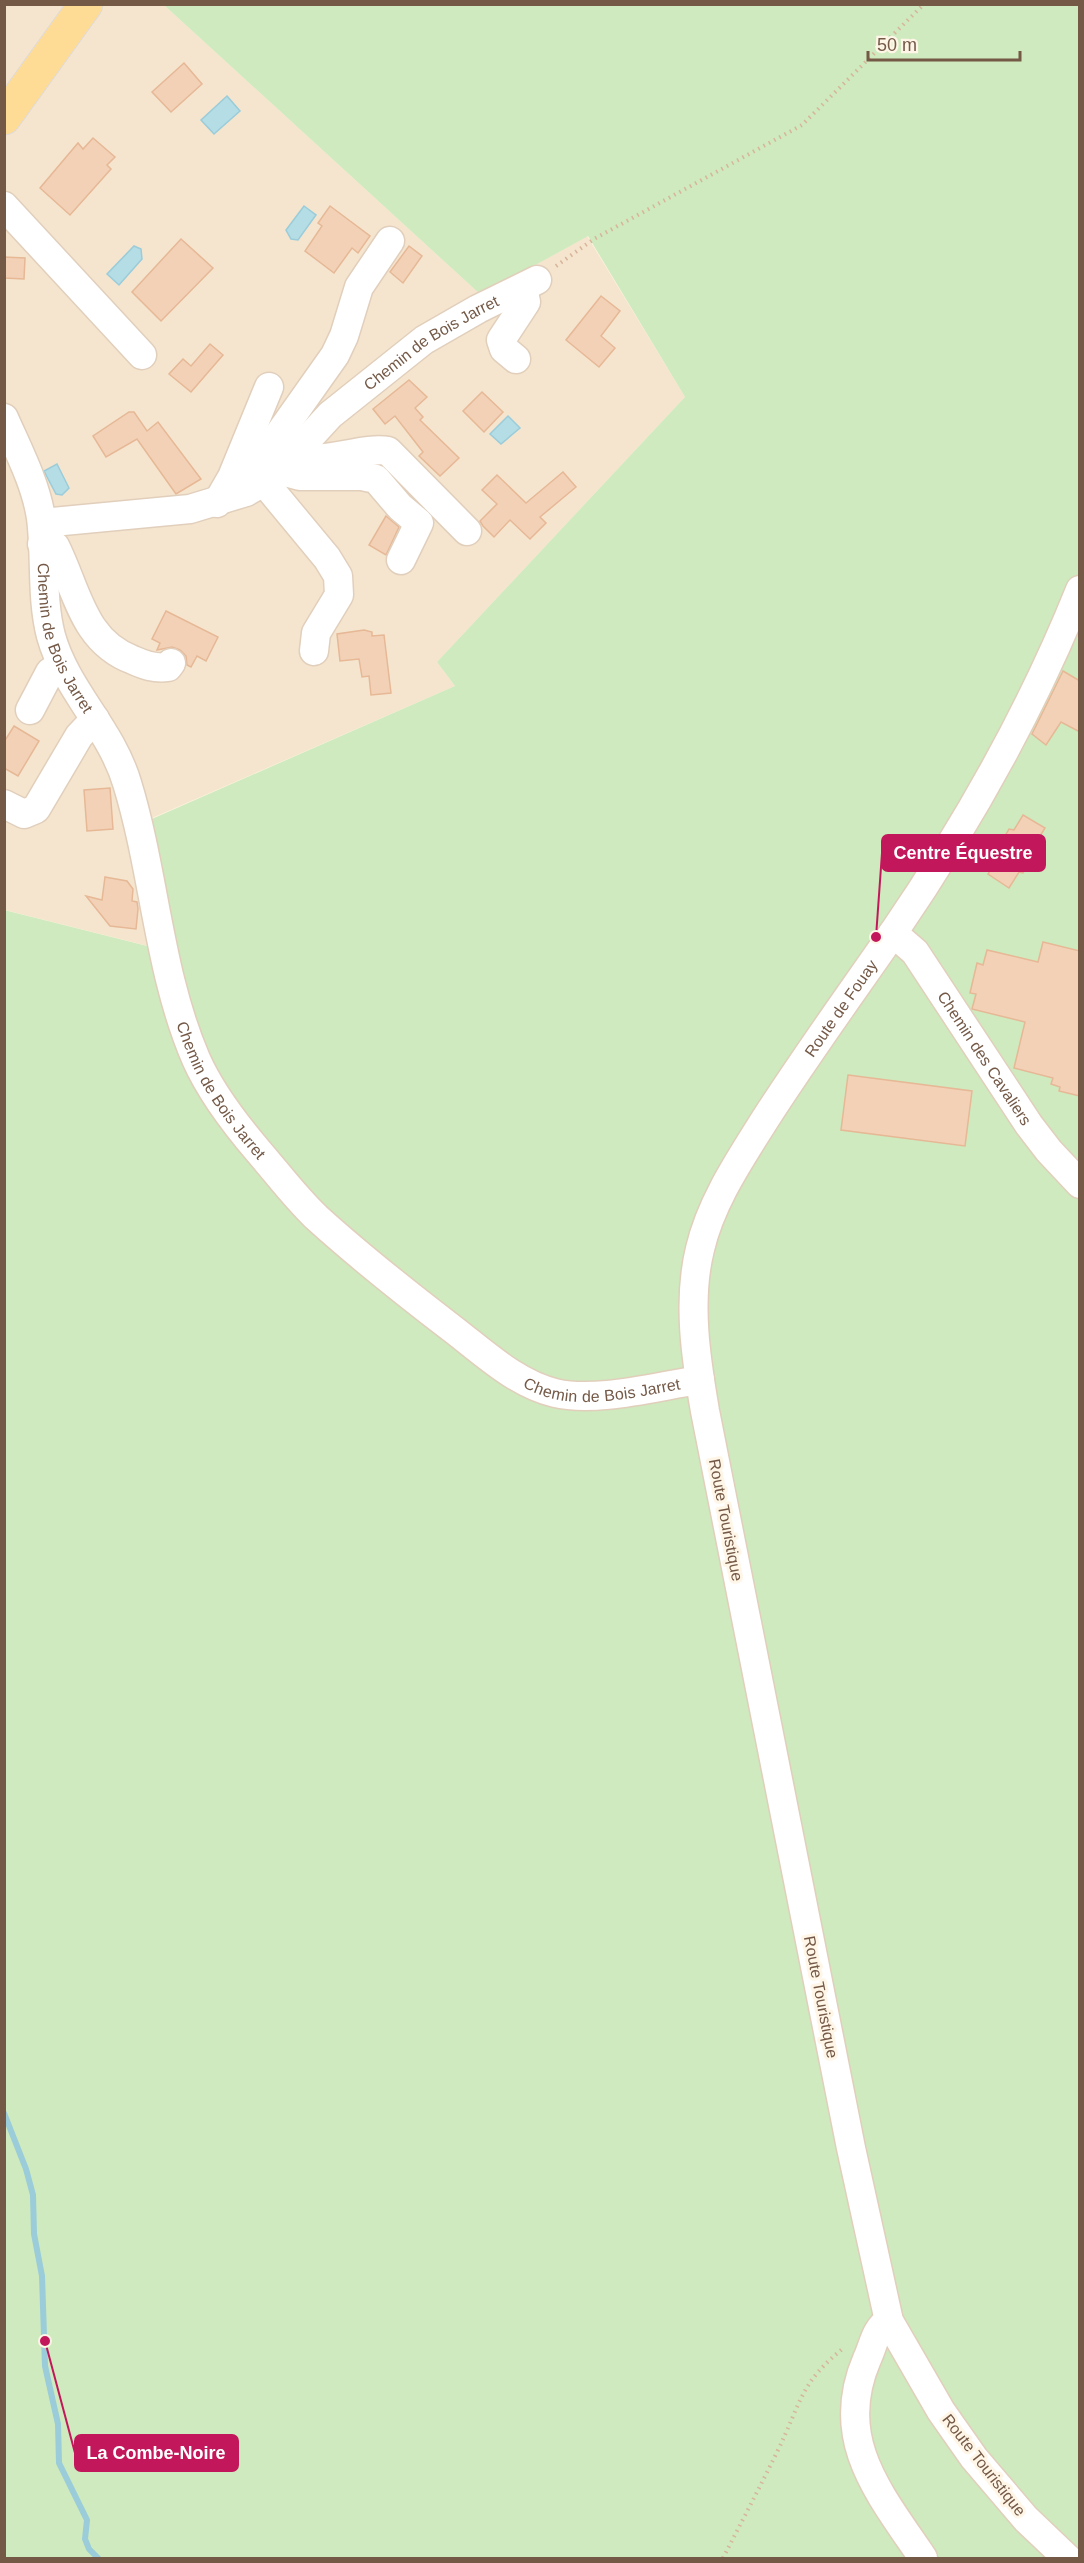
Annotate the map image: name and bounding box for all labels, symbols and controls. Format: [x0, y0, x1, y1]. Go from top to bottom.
scale bar [868, 24, 1020, 62]
text: 50 m [877, 35, 917, 55]
street label: Chemin de Bois Jarret [360, 292, 501, 393]
street label: Chemin de Bois Jarret [35, 563, 97, 716]
callout: Centre Équestre [882, 835, 1045, 871]
text: Centre Équestre [893, 842, 1033, 863]
street label: Route de Fouay [801, 956, 880, 1060]
street label: Chemin des Cavaliers [935, 988, 1035, 1128]
street label: Chemin de Bois Jarret [174, 1019, 270, 1162]
street label: Chemin de Bois Jarret [521, 1374, 682, 1405]
street label: Route Touristique [706, 1457, 746, 1583]
street label: Route Touristique [801, 1934, 841, 2060]
street label: Route Touristique [939, 2411, 1029, 2519]
callout: La Combe-Noire [75, 2435, 238, 2471]
text: La Combe-Noire [86, 2443, 226, 2463]

